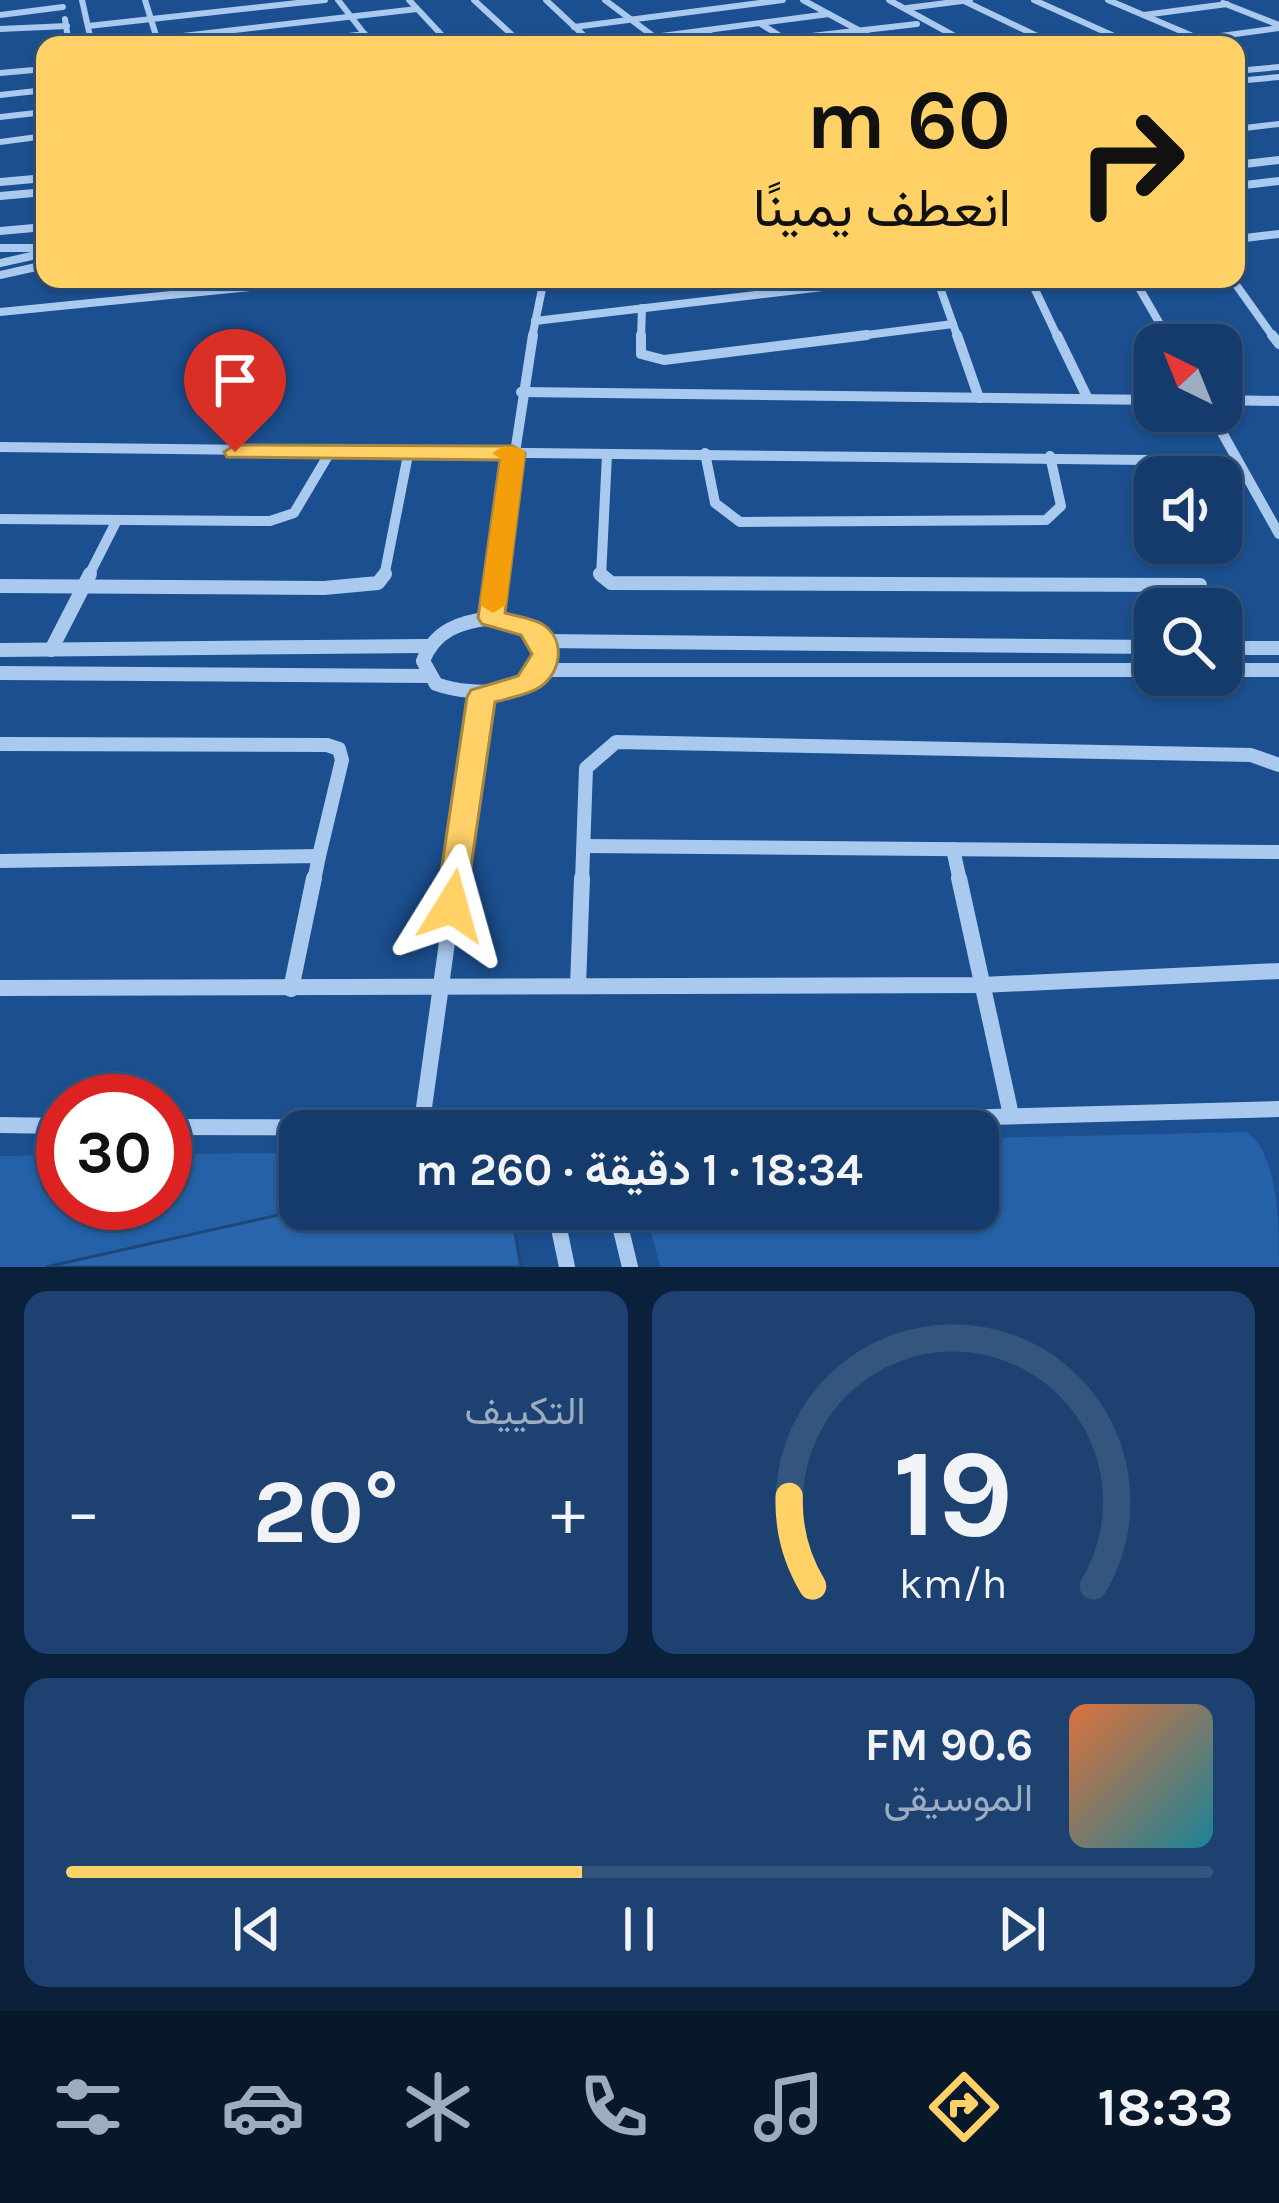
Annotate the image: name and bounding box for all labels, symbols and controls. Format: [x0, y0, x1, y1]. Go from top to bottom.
text: 60 m [806, 71, 1011, 169]
icon: right [1053, 84, 1209, 240]
text: انعطف يمينًا [753, 176, 1011, 240]
north arrow [1134, 324, 1242, 432]
map controls [1134, 324, 1242, 696]
pin [184, 329, 286, 452]
icon: arrive [202, 347, 268, 413]
button: sound [1134, 456, 1242, 564]
button: search [1134, 588, 1242, 696]
position arrow [389, 843, 515, 969]
speed limit sign: 30 [36, 1074, 192, 1230]
text: 18:34 · 1 دقيقة · 260 m [415, 1144, 863, 1196]
text: التكييف [465, 1388, 586, 1434]
text: 19 [893, 1421, 1014, 1566]
text: 20° [253, 1459, 399, 1565]
text: − [66, 1473, 101, 1551]
text: + [551, 1473, 586, 1551]
text: km/h [899, 1558, 1008, 1608]
text: 90.6 FM [865, 1719, 1033, 1771]
text: الموسيقى [883, 1775, 1033, 1821]
icon: previous [224, 1896, 290, 1962]
icon: pause [606, 1896, 672, 1962]
icon: next [989, 1896, 1055, 1962]
icon: filters [46, 2065, 130, 2149]
icon: car [221, 2065, 305, 2149]
icon: climate [396, 2065, 480, 2149]
icon: phone [572, 2065, 656, 2149]
icon: music [747, 2065, 831, 2149]
icon: directions [922, 2065, 1006, 2149]
text: 18:33 [1097, 2075, 1233, 2139]

